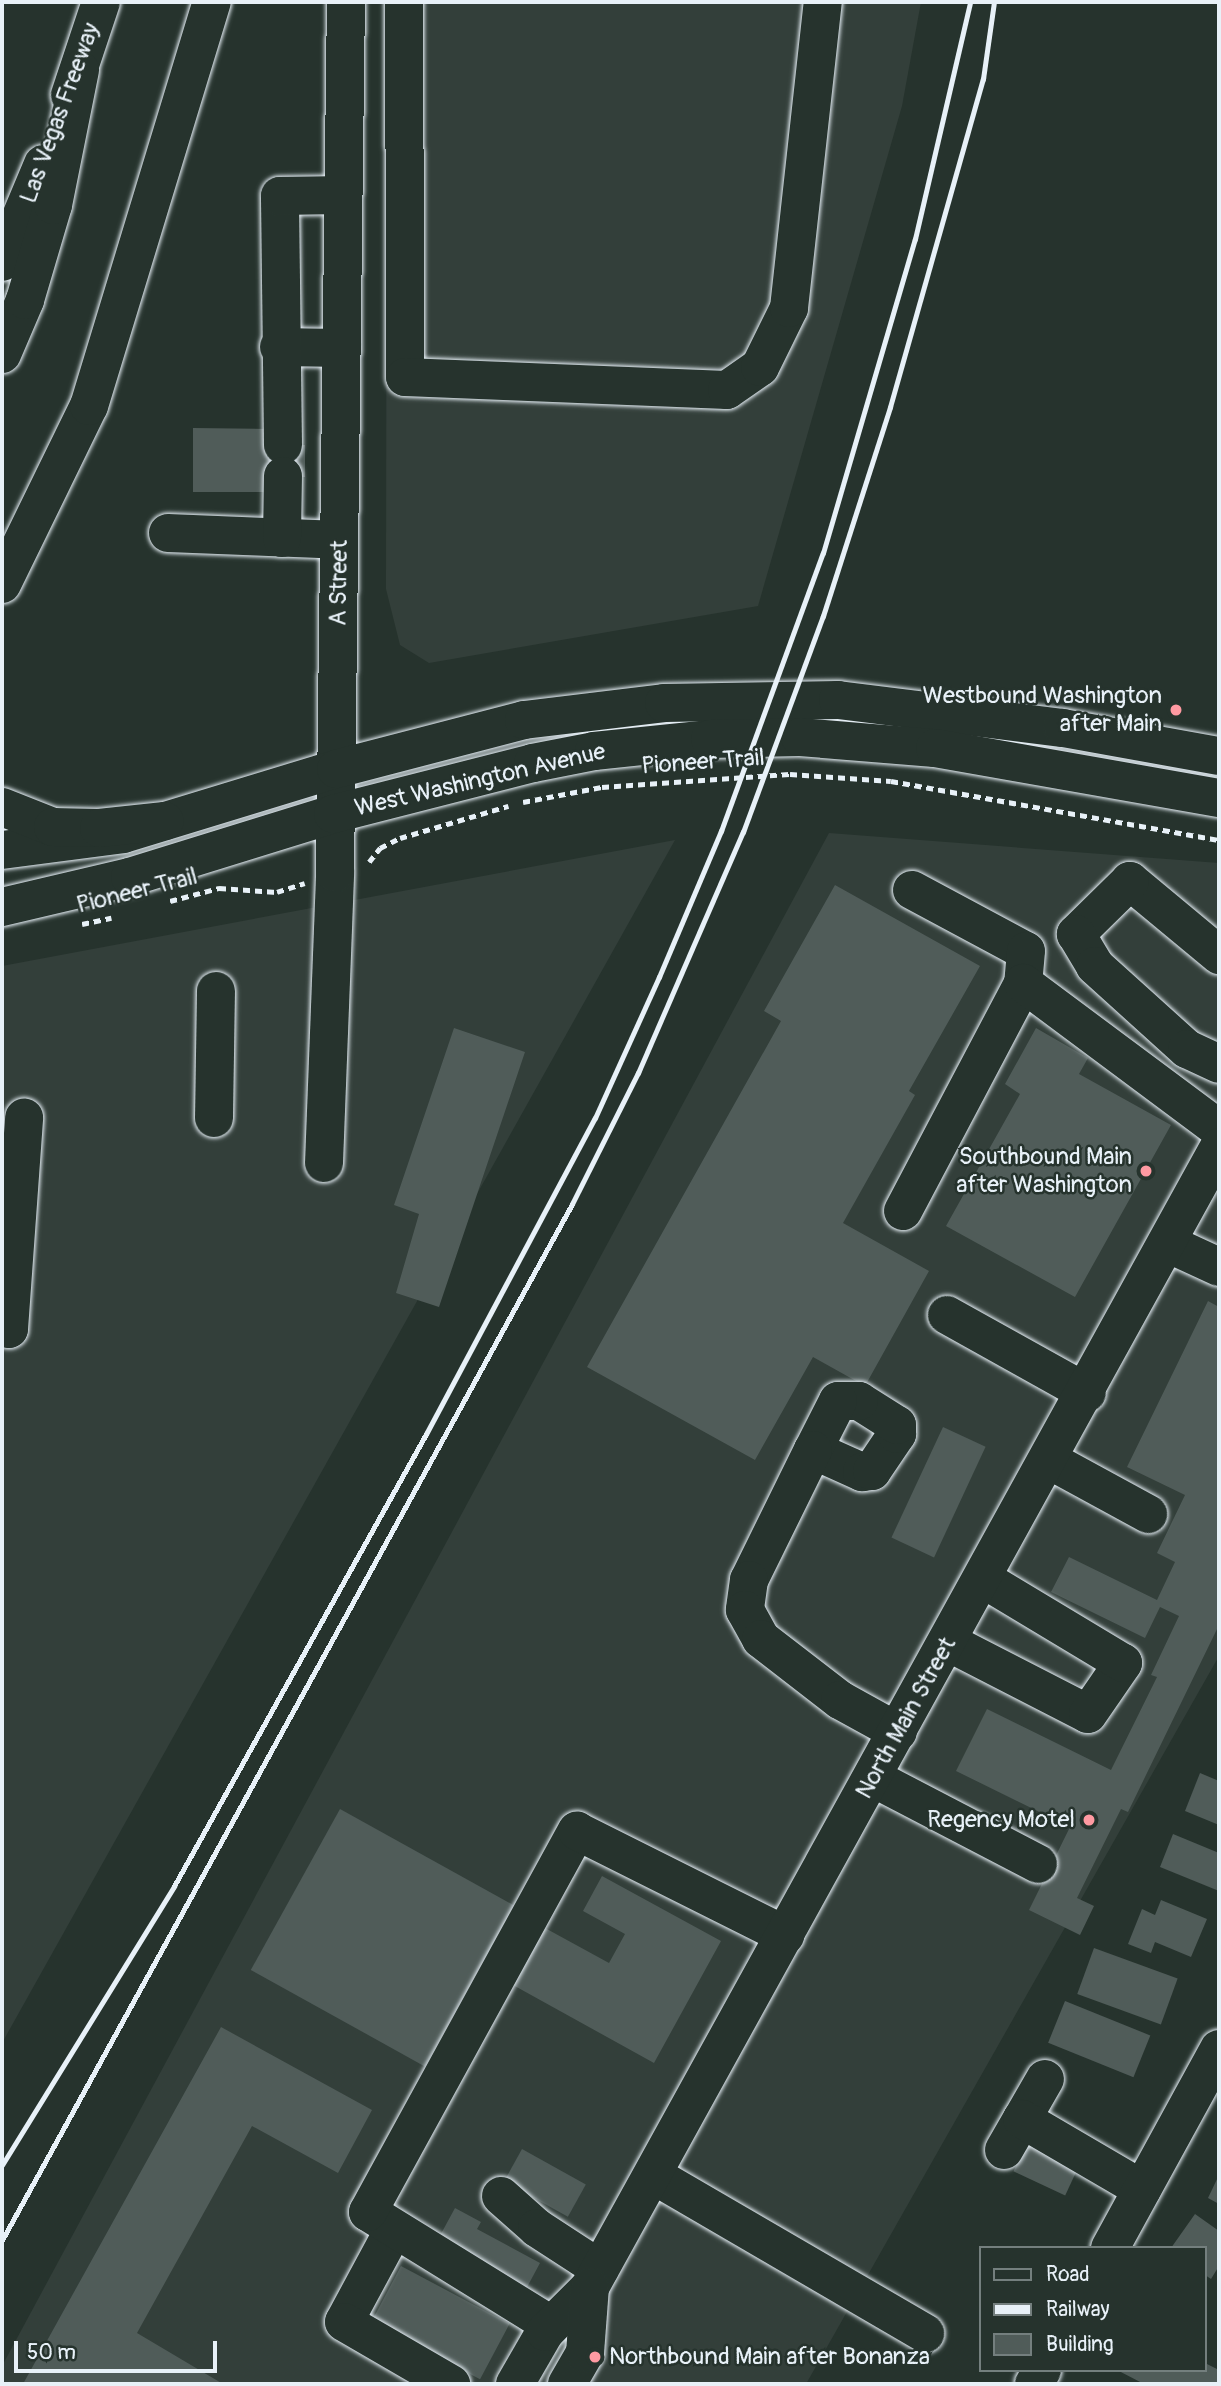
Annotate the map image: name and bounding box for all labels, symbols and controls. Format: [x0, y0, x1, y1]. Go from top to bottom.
street label: Las Vegas Freeway [14, 19, 106, 207]
street label: A Street [324, 540, 354, 626]
place label: Westbound Washington after Main [923, 682, 1162, 738]
marker: Westbound Washington after Main [1168, 702, 1184, 718]
street label: West Washington Avenue [352, 737, 608, 823]
street label: Pioneer Trail [640, 743, 766, 781]
street label: Pioneer Trail [74, 862, 200, 920]
place label: Southbound Main after Washington [956, 1143, 1132, 1199]
marker: Southbound Main after Washington [1138, 1163, 1154, 1179]
street label: North Main Street [850, 1632, 962, 1804]
place label: Regency Motel [927, 1806, 1075, 1834]
marker: Regency Motel [1081, 1812, 1097, 1828]
legend [979, 2246, 1207, 2372]
text: Road [1046, 2261, 1090, 2288]
text: Railway [1046, 2296, 1110, 2323]
scale bar [18, 2326, 220, 2370]
text: Building [1046, 2331, 1113, 2358]
text: 50 m [27, 2339, 76, 2366]
place label: Northbound Main after Bonanza [609, 2343, 930, 2371]
marker: Northbound Main after Bonanza [587, 2349, 603, 2365]

